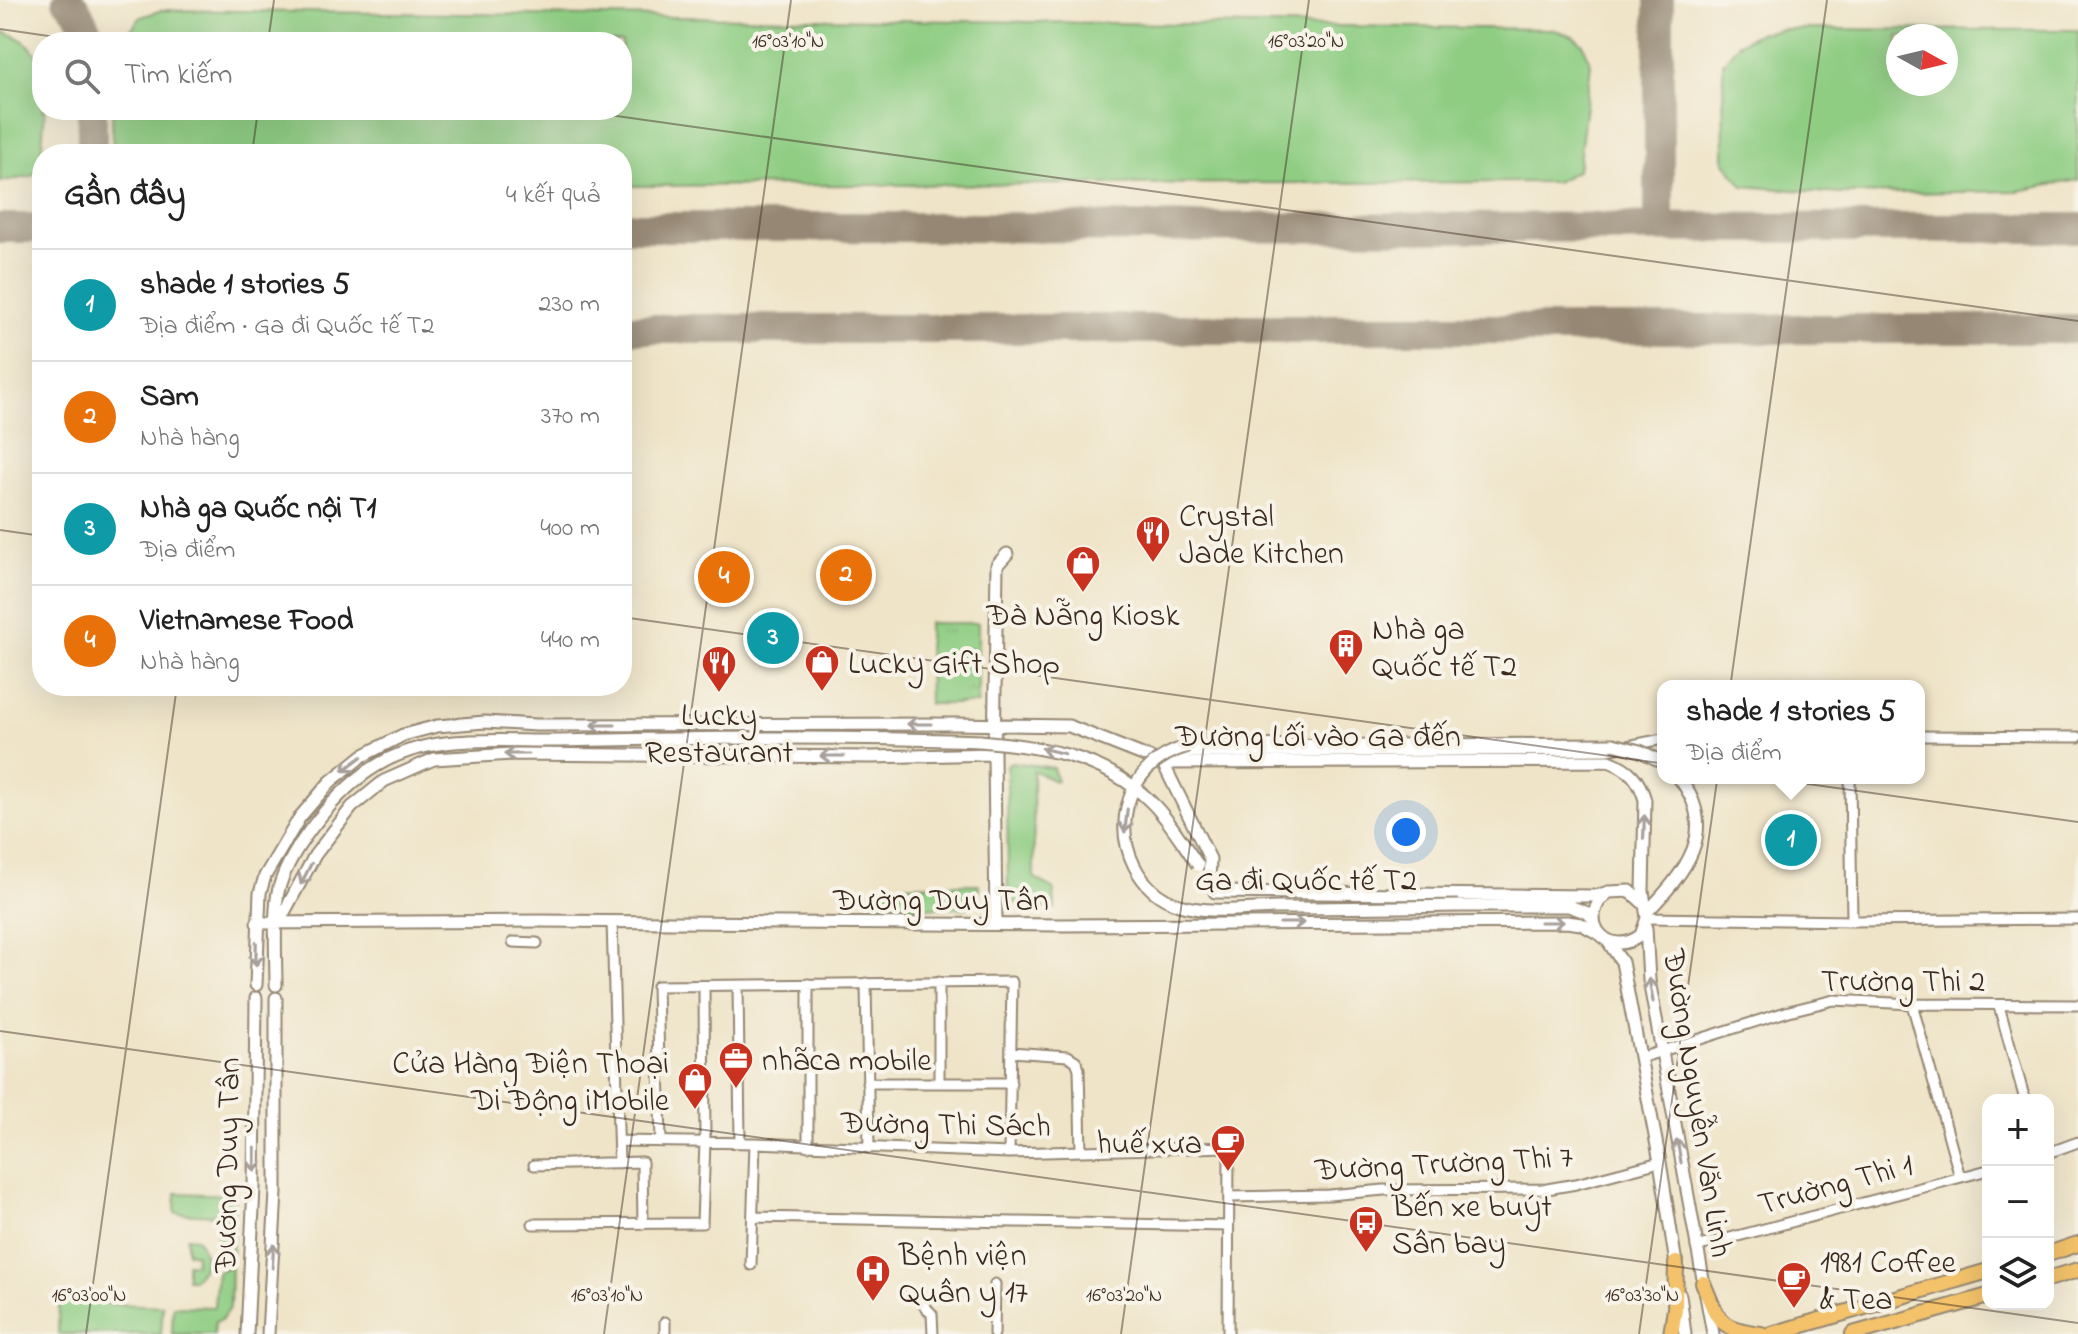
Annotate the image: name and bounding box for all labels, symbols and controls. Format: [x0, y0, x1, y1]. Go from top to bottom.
north arrow [1886, 24, 1958, 96]
text: 16°03'10"N [752, 28, 824, 57]
text: 16°03'20"N [1268, 28, 1344, 57]
search box [32, 32, 632, 120]
icon: search [60, 54, 104, 98]
text: Tìm kiếm [124, 54, 233, 98]
text: Gần đây [64, 171, 185, 221]
text: 4 kết quả [506, 177, 600, 215]
text: shade 1 stories 5 [140, 264, 350, 308]
text: 1 [86, 286, 94, 324]
text: 230 m [538, 286, 600, 324]
text: Địa điểm · Ga đi Quốc tế T2 [140, 308, 434, 346]
text: Sam [140, 376, 199, 420]
text: 2 [84, 398, 96, 436]
text: 370 m [541, 398, 600, 436]
text: Nhà hàng [140, 420, 240, 458]
text: Nhà ga Quốc nội T1 [140, 488, 376, 532]
place label: Crystal Jade Kitchen [1179, 495, 1344, 579]
text: 3 [85, 510, 95, 548]
text: 400 m [540, 510, 600, 548]
restaurant icon: Crystal Jade Kitchen [1134, 514, 1172, 564]
text: Địa điểm [140, 532, 235, 570]
shop icon: Đà Nẵng Kiosk [1064, 544, 1102, 594]
pin: 2 [820, 545, 872, 605]
pin: 4 [698, 547, 750, 607]
place label: Đà Nẵng Kiosk [986, 594, 1180, 641]
text: Vietnamese Food [140, 600, 353, 644]
pin: 3 [747, 608, 799, 668]
place label: Nhà ga Quốc tế T2 [1372, 608, 1517, 692]
text: 4 [85, 622, 95, 660]
text: 440 m [541, 622, 600, 660]
building icon: Nhà ga Quốc tế T2 [1327, 627, 1365, 677]
place label: Lucky Gift Shop [848, 642, 1060, 689]
shop icon: Lucky Gift Shop [803, 643, 841, 693]
text: Nhà hàng [140, 644, 240, 682]
restaurant icon: Lucky Restaurant [700, 644, 738, 694]
popup [1657, 680, 1925, 784]
text: shade 1 stories 5 [1686, 691, 1896, 735]
place label: Lucky Restaurant [645, 694, 793, 778]
street label: Đường Lối vào Ga đến [1174, 715, 1461, 762]
one-way arrow [906, 716, 933, 732]
one-way arrow [590, 717, 617, 733]
text: Địa điểm [1686, 735, 1782, 773]
one-way arrow [1041, 743, 1067, 758]
one-way arrow [503, 746, 530, 762]
one-way arrow [819, 748, 846, 764]
one-way arrow [342, 755, 363, 772]
one-way arrow [1118, 807, 1133, 834]
pin: 1 [1765, 810, 1817, 870]
your location [1386, 812, 1426, 852]
one-way arrow [1637, 814, 1652, 841]
street label: Ga đi Quốc tế T2 [1195, 859, 1417, 906]
one-way arrow [297, 861, 313, 885]
street label: Đường Duy Tân [832, 879, 1049, 926]
one-way arrow [1538, 914, 1565, 930]
one-way arrow [1278, 915, 1305, 931]
one-way arrow [249, 940, 264, 967]
street label: Đường Nguyễn Văn Linh [1648, 945, 1743, 1261]
street label: Trường Thi 2 [1821, 960, 1985, 1007]
one-way arrow [1642, 977, 1657, 1003]
place label: nhãca mobile [762, 1039, 932, 1086]
office icon: nhãca mobile [717, 1040, 755, 1090]
place label: Cửa Hàng Điện Thoại Di Động iMobile [392, 1042, 670, 1126]
street label: Đường Duy Tân [204, 1057, 255, 1274]
shop icon: Cửa Hàng Điện Thoại Di Động iMobile [676, 1061, 714, 1111]
map controls [1982, 1094, 2054, 1310]
button: + [1982, 1094, 2054, 1166]
street label: Đường Thi Sách [840, 1101, 1051, 1152]
place label: huế xưa [1096, 1122, 1202, 1169]
cafe icon: huế xưa [1209, 1123, 1247, 1173]
street label: Đường Trường Thi 7 [1313, 1135, 1574, 1196]
one-way arrow [1671, 1139, 1686, 1164]
street label: Trường Thi 1 [1753, 1143, 1919, 1230]
one-way arrow [247, 1146, 262, 1173]
button: − [1982, 1166, 2054, 1238]
place label: Bến xe buýt Sân bay [1391, 1185, 1552, 1269]
bus stop icon: Bến xe buýt Sân bay [1347, 1204, 1385, 1254]
place label: Bệnh viện Quân y 17 [898, 1234, 1028, 1318]
button: layers [1982, 1238, 2054, 1310]
place label: 1981 Coffee & Tea [1820, 1241, 1957, 1325]
one-way arrow [265, 1243, 280, 1270]
hospital icon: Bệnh viện Quân y 17 [854, 1253, 892, 1303]
cafe icon: 1981 Coffee & Tea [1775, 1260, 1813, 1310]
text: 16°03'00"N [52, 1282, 126, 1311]
text: 16°03'10"N [571, 1282, 643, 1311]
text: 16°03'20"N [1086, 1282, 1162, 1311]
text: 16°03'30"N [1605, 1282, 1679, 1311]

